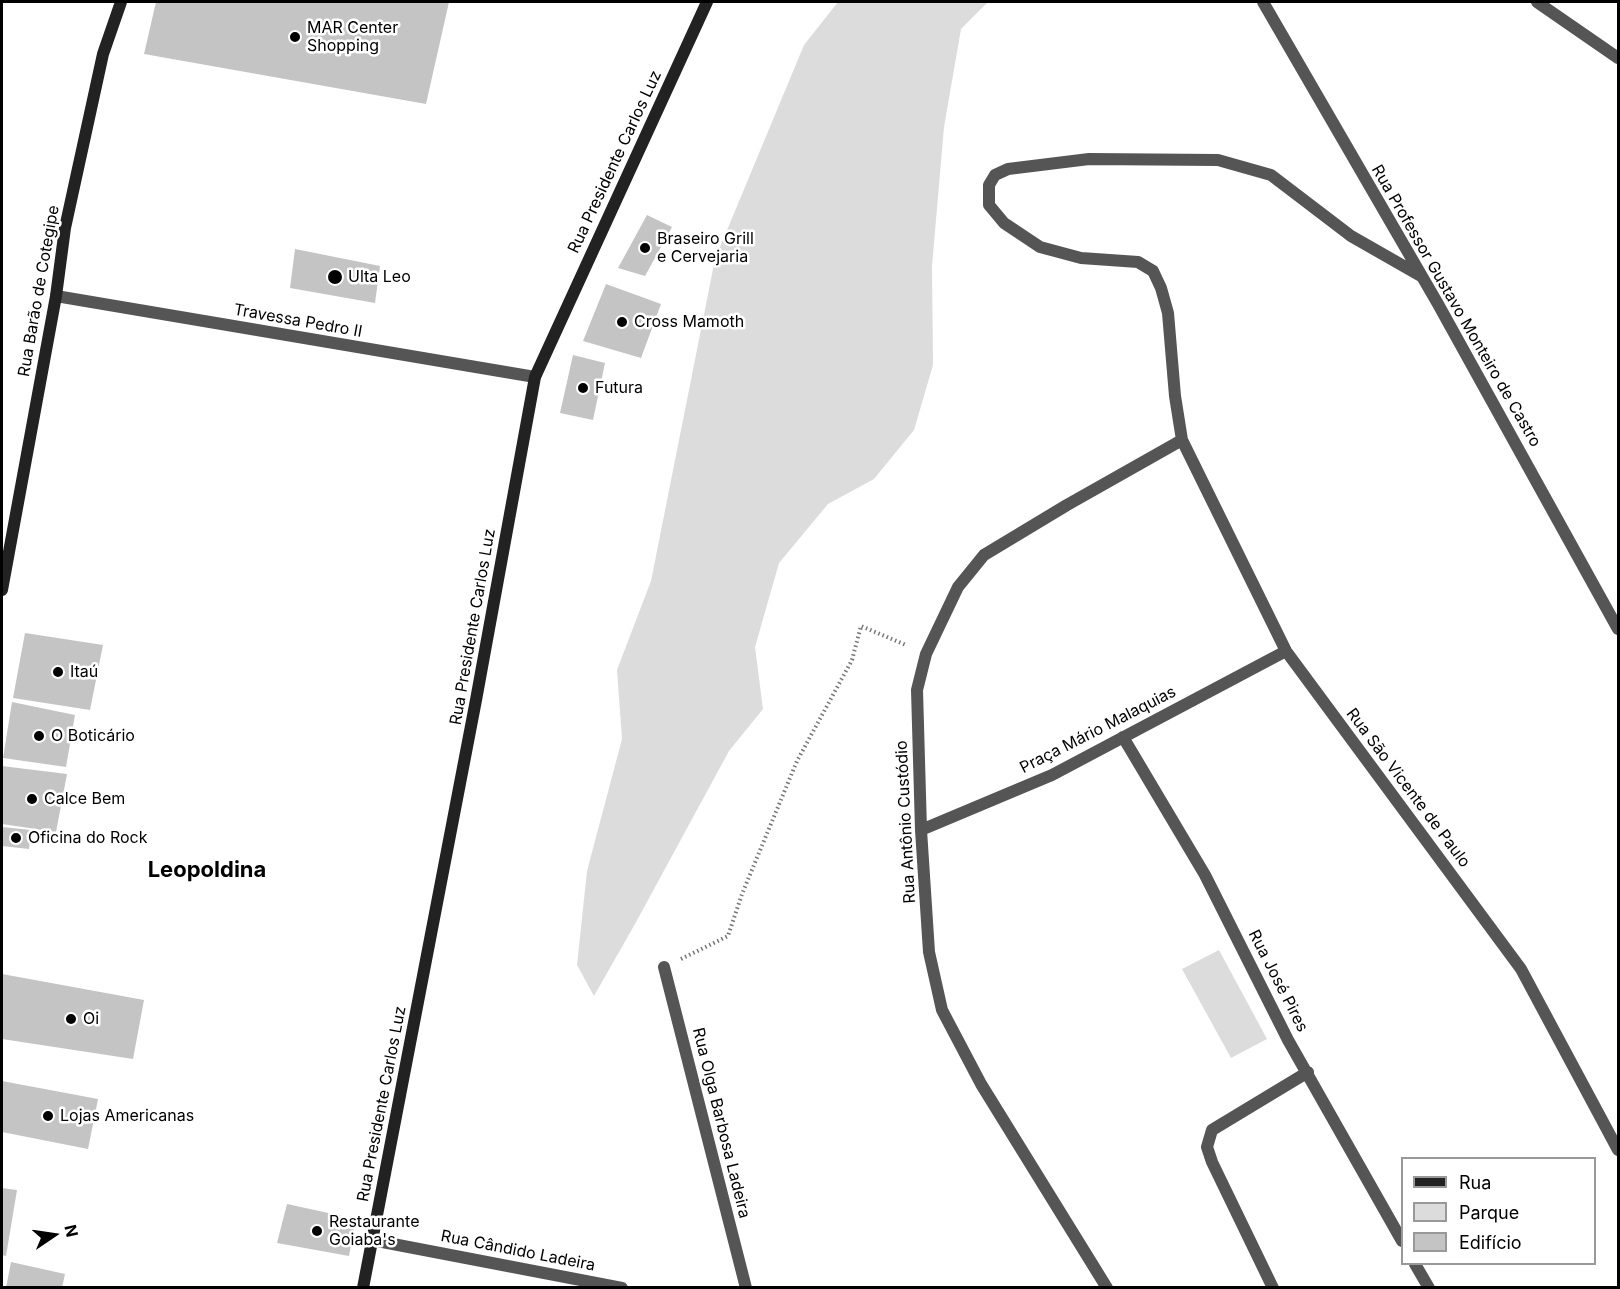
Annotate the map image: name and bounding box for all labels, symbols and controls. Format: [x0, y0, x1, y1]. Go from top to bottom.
place label: MAR Center Shopping [307, 18, 398, 56]
marker: MAR Center Shopping [288, 30, 302, 44]
street label: Rua Presidente Carlos Luz [564, 68, 666, 256]
street label: Rua Professor Gustavo Monteiro de Castro [1367, 162, 1545, 450]
street label: Rua Barão de Cotegipe [14, 204, 64, 378]
place label: Braseiro Grill e Cervejaria [657, 229, 754, 267]
marker: Braseiro Grill e Cervejaria [638, 241, 652, 255]
place label: Ulta Leo [348, 267, 411, 287]
marker: Ulta Leo [326, 268, 344, 286]
street label: Travessa Pedro II [232, 300, 364, 342]
place label: Cross Mamoth [634, 312, 744, 332]
marker: Cross Mamoth [615, 315, 629, 329]
place label: Futura [595, 378, 643, 398]
marker: Futura [576, 381, 590, 395]
street label: Rua Presidente Carlos Luz [446, 527, 500, 727]
place label: Itaú [70, 662, 98, 682]
marker: Itaú [51, 665, 65, 679]
street label: Praça Mário Malaquias [1017, 682, 1179, 778]
street label: Rua São Vicente de Paulo [1342, 705, 1474, 871]
place label: O Boticário [51, 726, 135, 746]
marker: O Boticário [32, 729, 46, 743]
street label: Rua Antônio Custódio [892, 740, 920, 904]
place label: Calce Bem [44, 789, 125, 809]
marker: Calce Bem [25, 792, 39, 806]
place label: Oficina do Rock [28, 828, 147, 848]
marker: Oficina do Rock [9, 831, 23, 845]
district label: Leopoldina [148, 857, 266, 883]
street label: Rua José Pires [1244, 927, 1312, 1035]
street label: Rua Presidente Carlos Luz [354, 1004, 410, 1204]
place label: Oi [83, 1009, 99, 1029]
marker: Oi [64, 1012, 78, 1026]
street label: Rua Olga Barbosa Ladeira [688, 1026, 754, 1220]
place label: Lojas Americanas [60, 1106, 194, 1126]
marker: Lojas Americanas [41, 1109, 55, 1123]
legend [1401, 1157, 1596, 1265]
text: Rua [1459, 1172, 1491, 1193]
text: Parque [1459, 1202, 1519, 1223]
north arrow [24, 1205, 84, 1265]
place label: Restaurante Goiaba's [329, 1212, 419, 1250]
text: N [60, 1223, 83, 1239]
marker: Restaurante Goiaba's [310, 1224, 324, 1238]
street label: Rua Cândido Ladeira [439, 1227, 597, 1275]
text: Edifício [1459, 1232, 1522, 1253]

